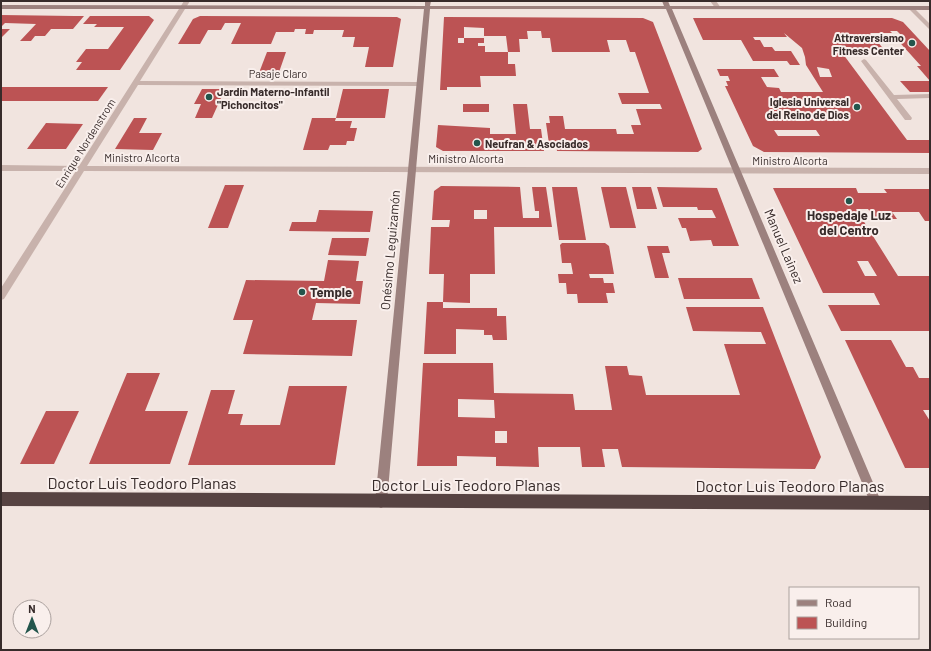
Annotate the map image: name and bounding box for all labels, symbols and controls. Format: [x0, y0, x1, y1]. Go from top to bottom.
place label: Attraversiamo Fitness Center [833, 31, 905, 57]
marker: Attraversiamo Fitness Center [907, 38, 917, 48]
street label: Pasaje Claro [249, 67, 307, 80]
place label: Jardín Materno-Infantil "Pichoncitos" [217, 85, 330, 111]
marker: Jardín Materno-Infantil "Pichoncitos" [204, 92, 214, 102]
place label: Iglesia Universal del Reino de Dios [766, 95, 849, 121]
street label: Enrique Nordenstrom [52, 96, 118, 190]
marker: Iglesia Universal del Reino de Dios [852, 102, 862, 112]
place label: Neufran & Asociados [485, 137, 589, 150]
marker: Neufran & Asociados [472, 138, 482, 148]
street label: Ministro Alcorta [104, 151, 180, 164]
street label: Ministro Alcorta [428, 152, 504, 165]
street label: Ministro Alcorta [752, 154, 828, 167]
street label: Onésimo Leguizamón [377, 189, 403, 311]
marker: Hospedaje Luz del Centro [844, 196, 854, 206]
street label: Manuel Lainez [761, 206, 807, 286]
place label: Hospedaje Luz del Centro [807, 207, 891, 238]
place label: Temple [310, 284, 352, 300]
marker: Temple [297, 287, 307, 297]
street label: Doctor Luis Teodoro Planas [47, 473, 237, 492]
street label: Doctor Luis Teodoro Planas [371, 475, 561, 494]
street label: Doctor Luis Teodoro Planas [695, 476, 885, 495]
legend [789, 587, 919, 639]
text: Road [825, 595, 852, 609]
north arrow [12, 599, 52, 639]
text: N [28, 602, 36, 615]
text: Building [825, 615, 867, 629]

